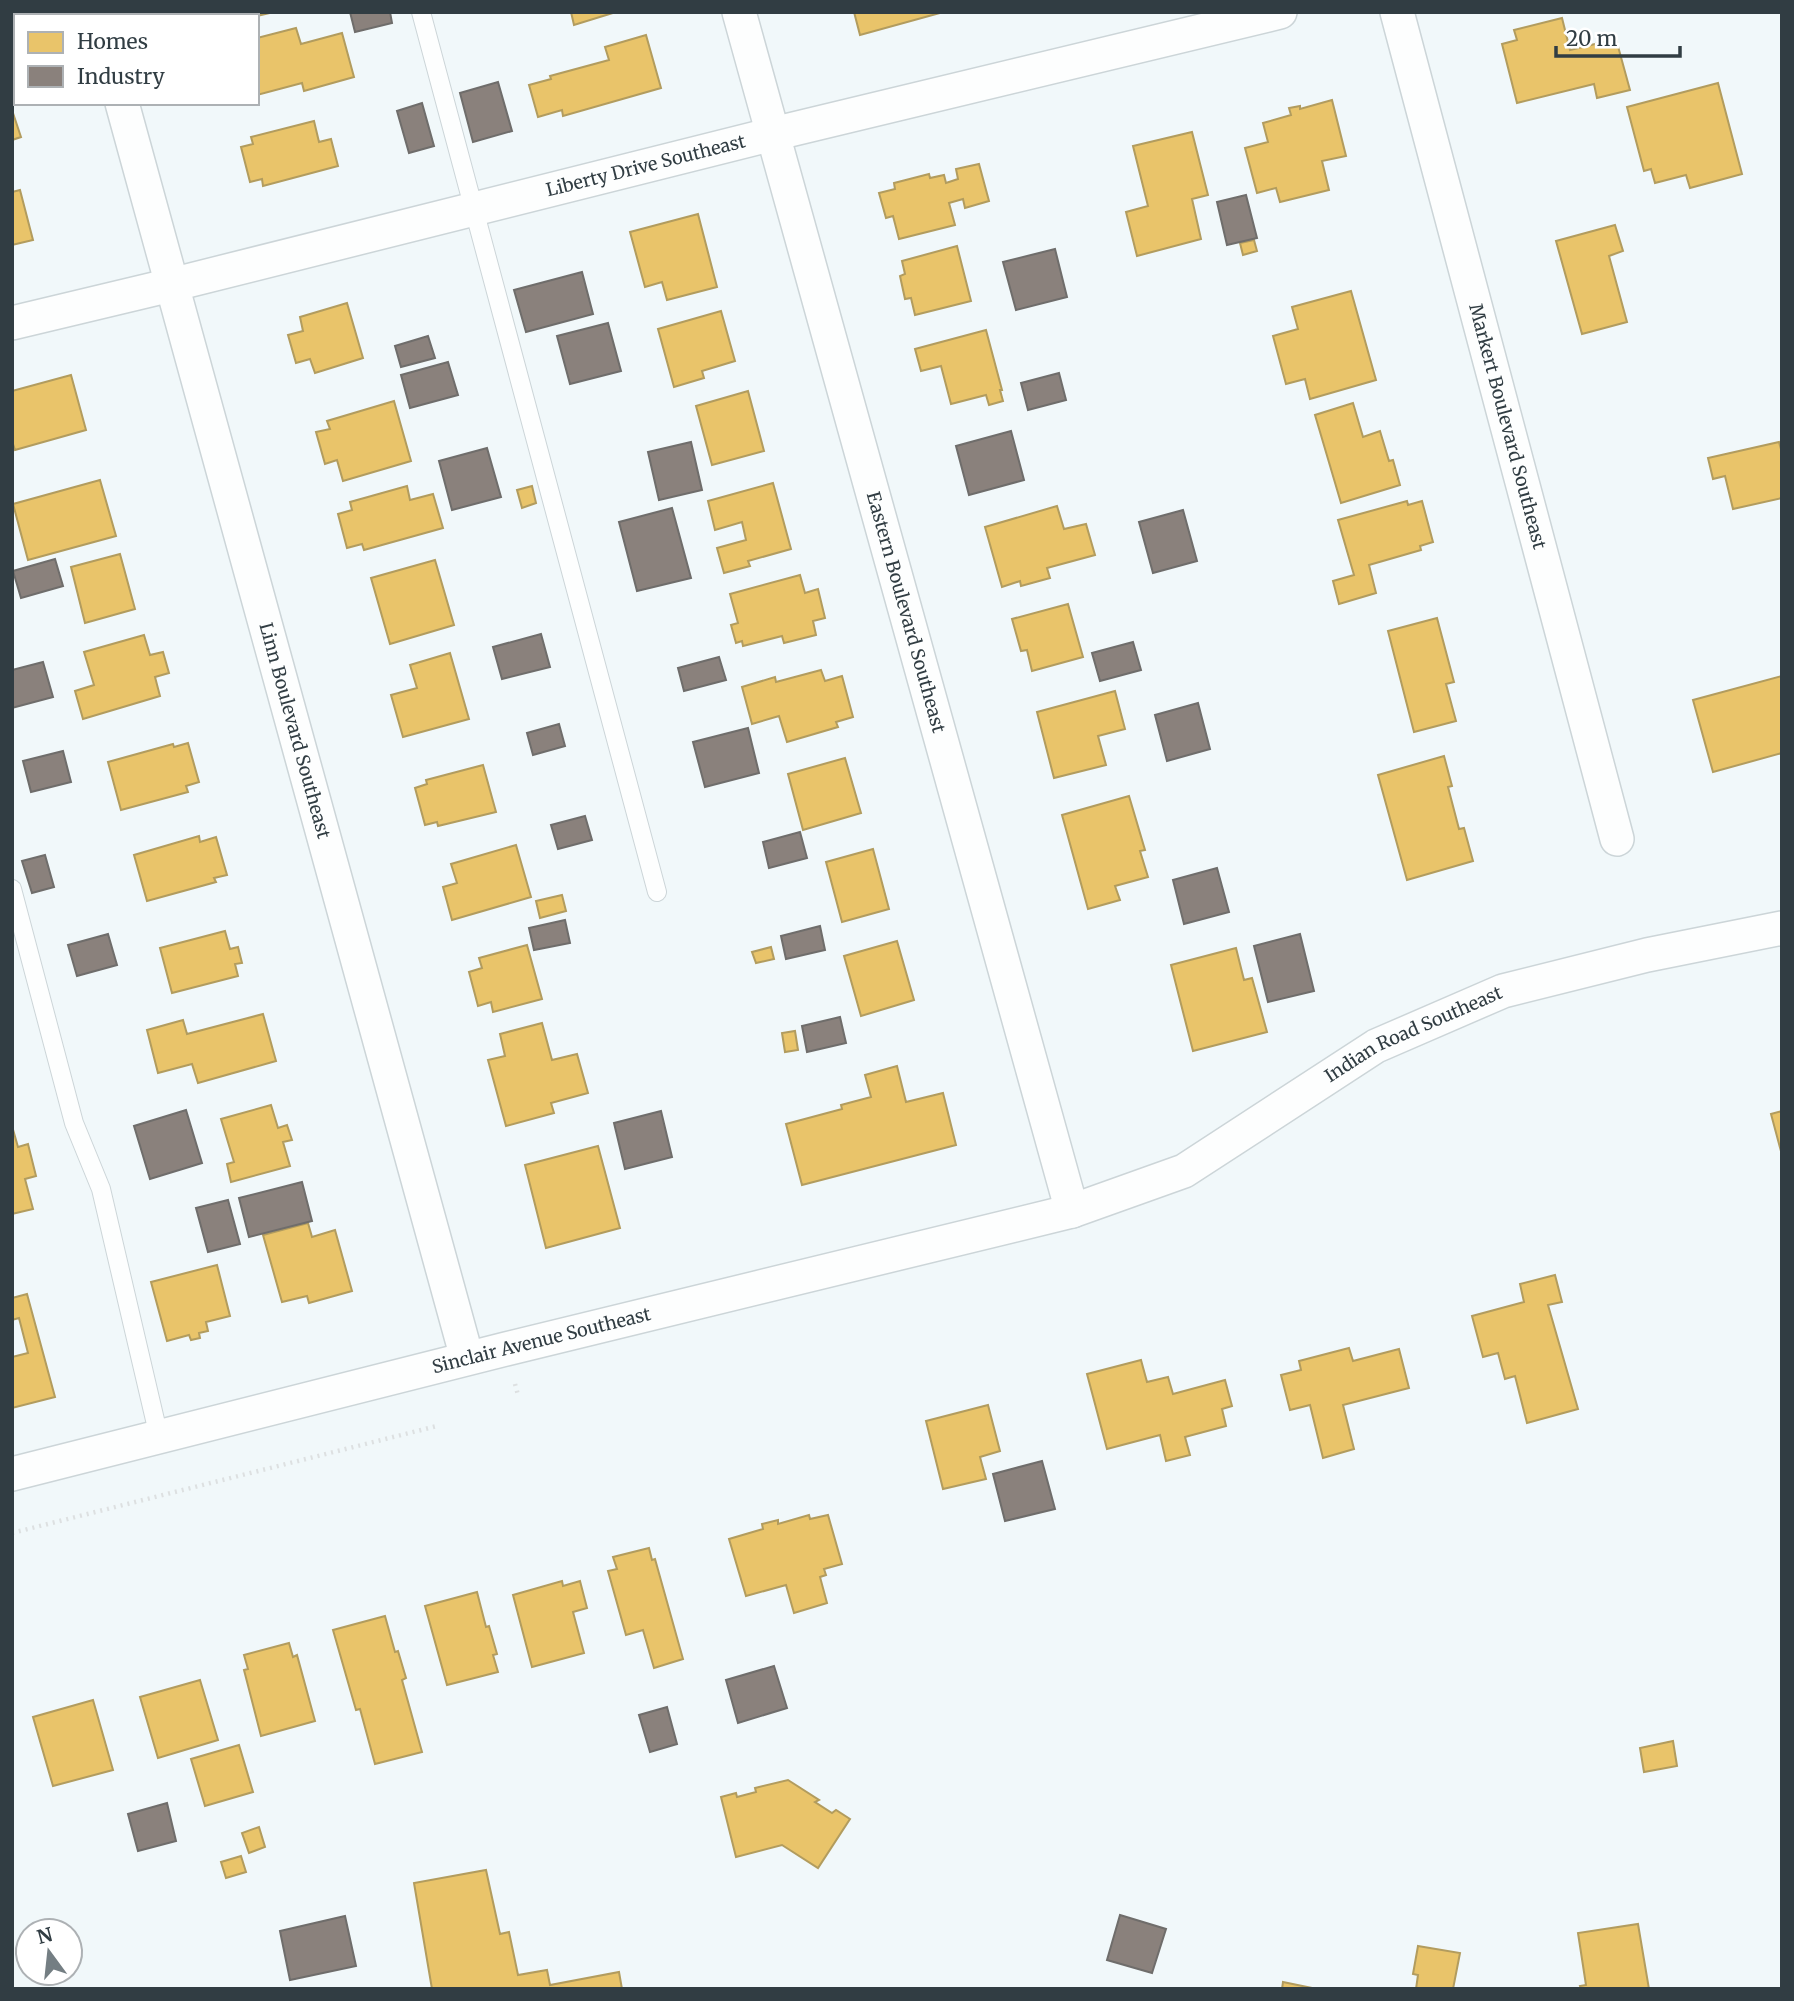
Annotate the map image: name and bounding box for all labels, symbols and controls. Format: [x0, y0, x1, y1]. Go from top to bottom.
legend [14, 14, 259, 105]
scale bar [1556, 14, 1680, 58]
text: 20 m [1566, 25, 1618, 52]
text: Homes [77, 28, 148, 55]
text: Industry [77, 63, 166, 90]
street label: Liberty Drive Southeast [544, 129, 748, 201]
street label: Markert Boulevard Southeast [1464, 301, 1551, 552]
street label: Eastern Boulevard Southeast [862, 489, 951, 735]
street label: Linn Boulevard Southeast [254, 620, 336, 841]
street label: Indian Road Southeast [1320, 981, 1506, 1087]
street label: Sinclair Avenue Southeast [430, 1302, 653, 1378]
north arrow [14, 1917, 84, 1987]
text: N [34, 1922, 55, 1949]

